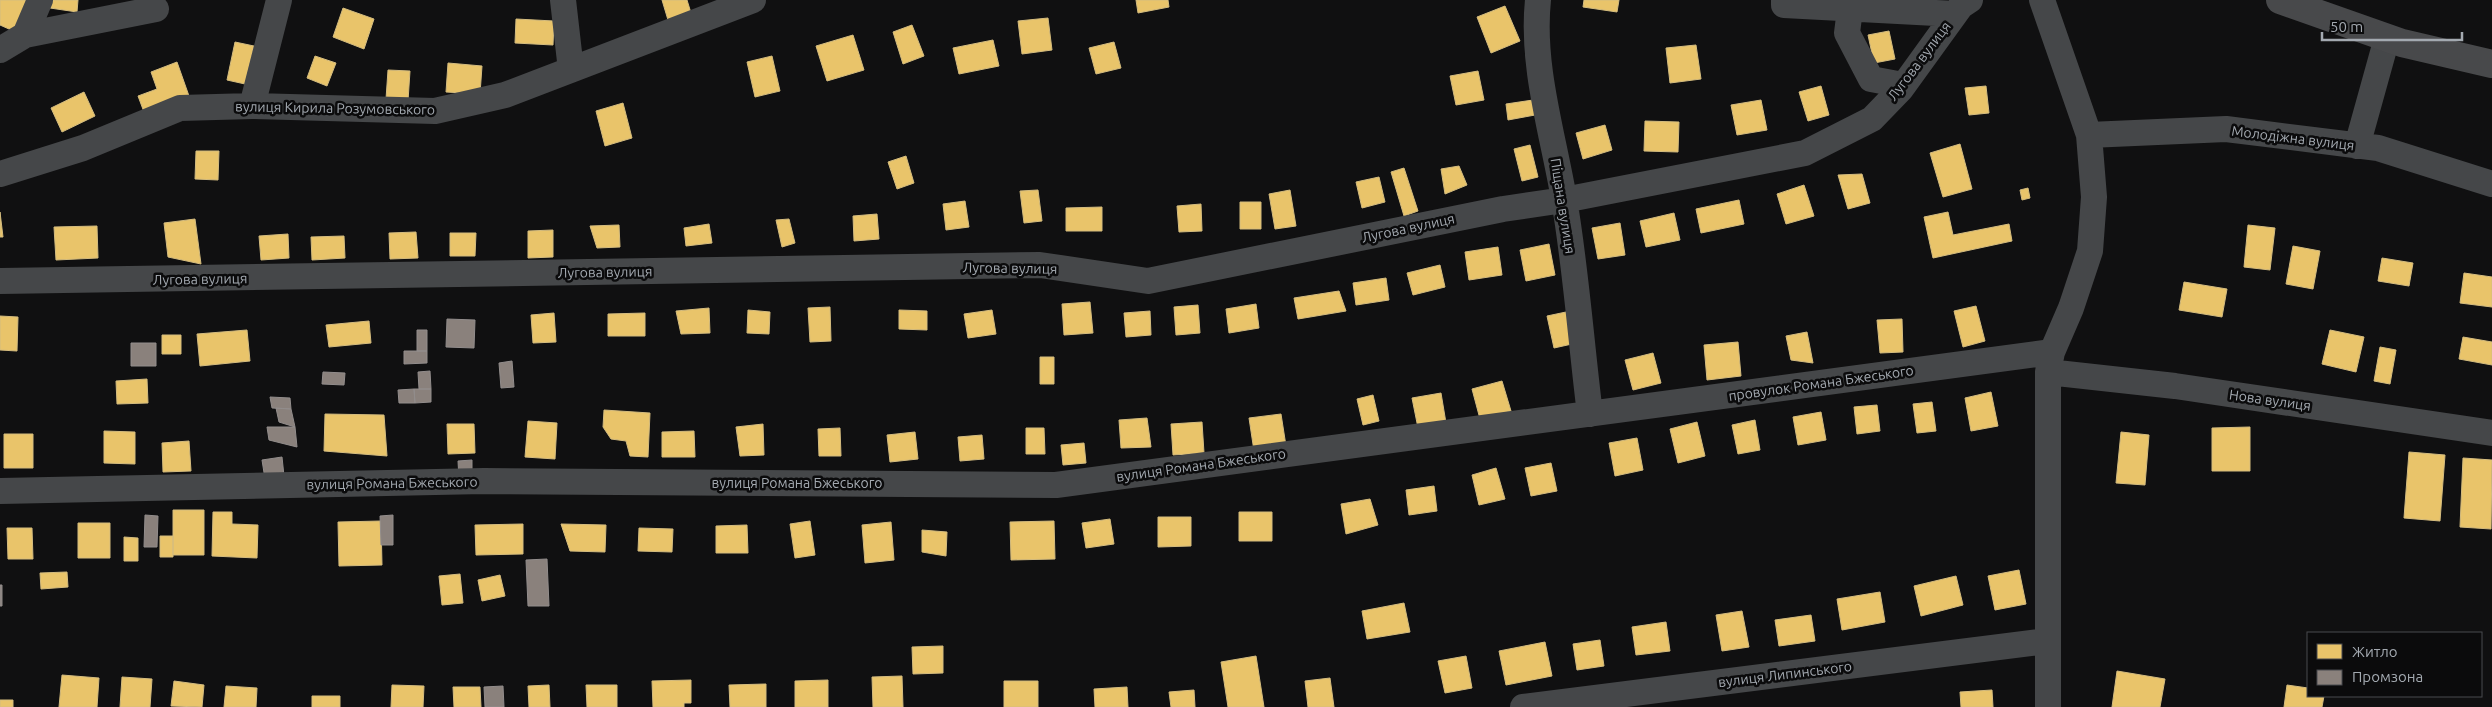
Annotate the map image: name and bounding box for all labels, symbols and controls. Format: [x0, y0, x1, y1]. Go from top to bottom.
scale bar [2322, 10, 2462, 42]
street label: Лугова вулиця [1884, 18, 1954, 104]
text: 50 m [2330, 18, 2363, 35]
street label: вулиця Кирила Розумовського [235, 98, 435, 118]
street label: Молодіжна вулиця [2231, 123, 2355, 153]
street label: Піщана вулиця [1548, 157, 1578, 255]
street label: Лугова вулиця [1360, 210, 1456, 246]
street label: Лугова вулиця [962, 259, 1058, 277]
street label: Лугова вулиця [557, 263, 653, 281]
street label: Лугова вулиця [152, 270, 248, 288]
street label: провулок Романа Бжеського [1727, 362, 1915, 404]
street label: Нова вулиця [2228, 386, 2312, 414]
street label: вулиця Романа Бжеського [1115, 445, 1287, 485]
street label: вулиця Романа Бжеського [306, 474, 478, 492]
street label: вулиця Романа Бжеського [711, 475, 883, 491]
legend [2307, 632, 2482, 697]
text: Житло [2352, 643, 2398, 660]
street label: вулиця Липинського [1717, 658, 1853, 690]
text: Промзона [2352, 668, 2423, 685]

